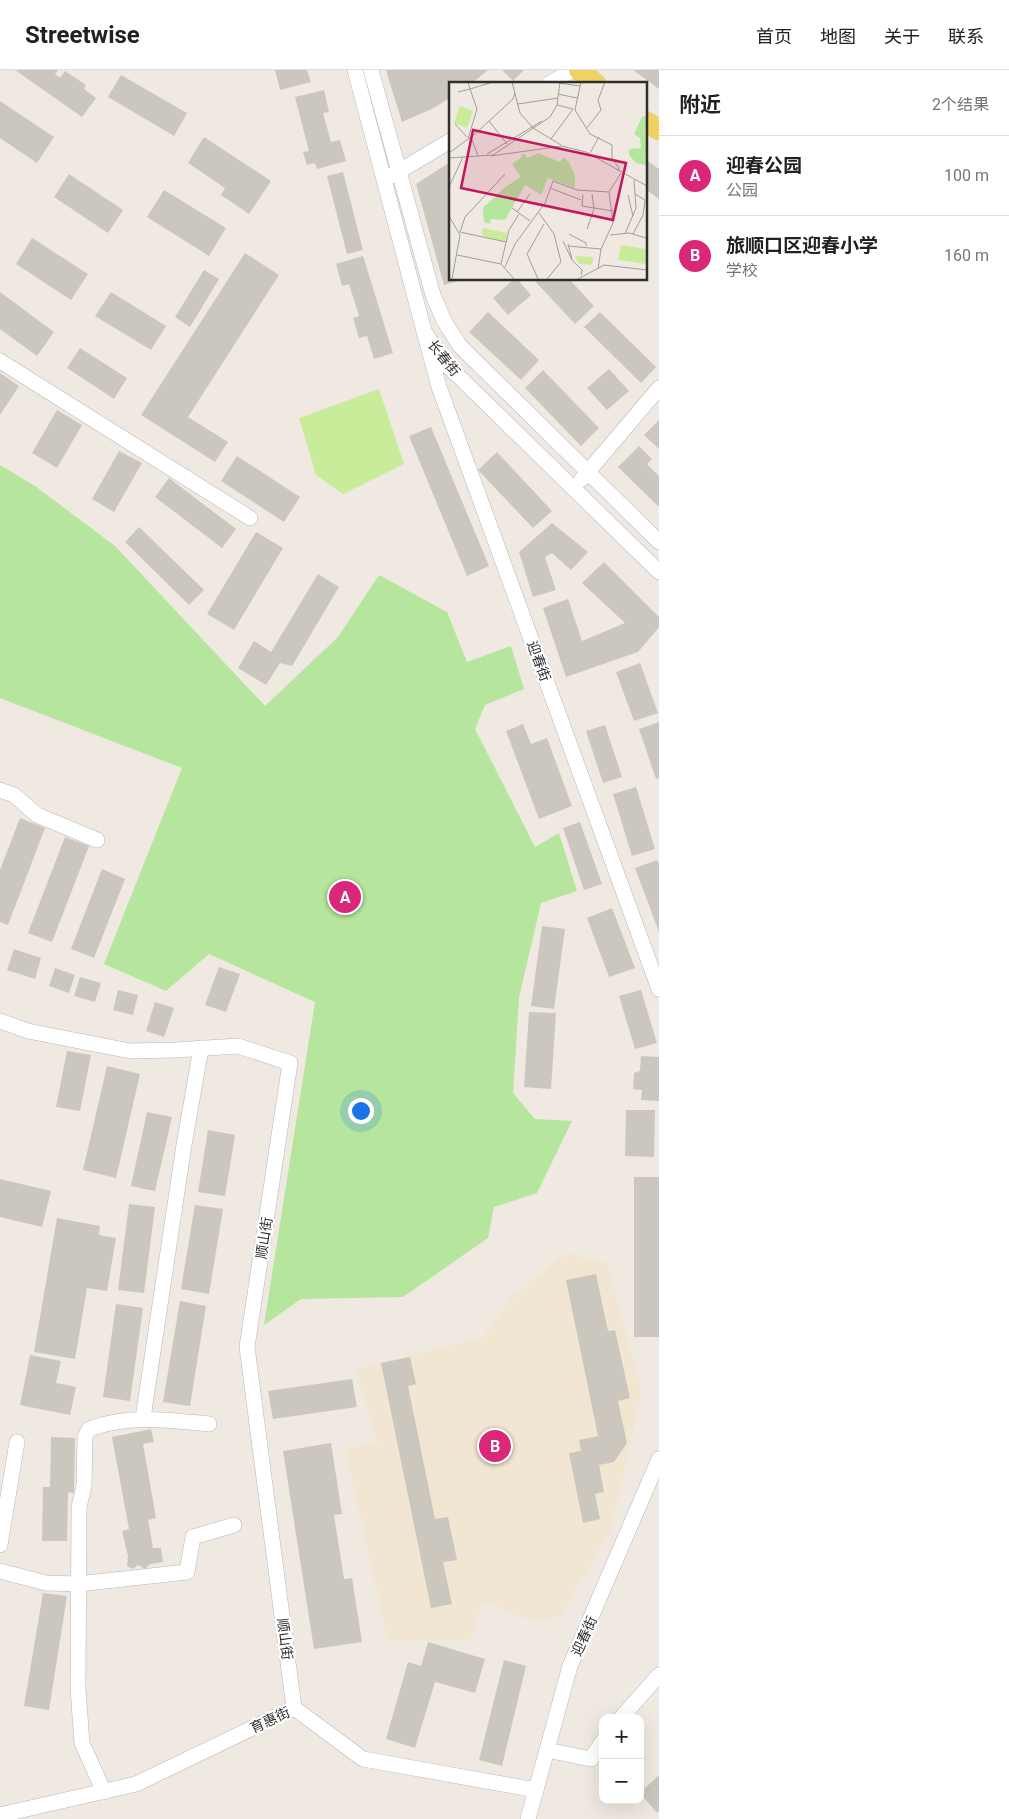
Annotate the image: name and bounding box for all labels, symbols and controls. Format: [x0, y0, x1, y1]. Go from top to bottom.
text: Streetwise [25, 21, 140, 49]
text: 首页 [756, 26, 792, 47]
text: 地图 [820, 26, 856, 47]
text: 关于 [884, 26, 920, 47]
text: 联系 [948, 26, 984, 47]
inset map [449, 82, 646, 280]
text: 附近 [679, 93, 721, 117]
text: 2个结果 [932, 95, 989, 114]
text: 迎春公园 [726, 154, 802, 177]
text: A [690, 166, 700, 185]
text: 100 m [944, 166, 989, 185]
text: 公园 [726, 181, 758, 200]
text: 旅顺口区迎春小学 [726, 234, 878, 257]
text: B [690, 246, 700, 265]
text: 160 m [944, 246, 989, 265]
text: 学校 [726, 261, 758, 280]
street label: 长春街 [425, 337, 463, 379]
street label: 迎春街 [524, 639, 554, 683]
pin: A [329, 878, 361, 916]
your location [348, 1098, 374, 1124]
street label: 顺山街 [253, 1216, 275, 1260]
pin: B [479, 1427, 511, 1465]
street label: 迎春街 [568, 1614, 600, 1658]
street label: 顺山街 [275, 1617, 295, 1661]
street label: 育惠街 [248, 1704, 292, 1736]
map controls [599, 1714, 644, 1804]
button: + [599, 1714, 644, 1759]
button: − [599, 1759, 644, 1804]

